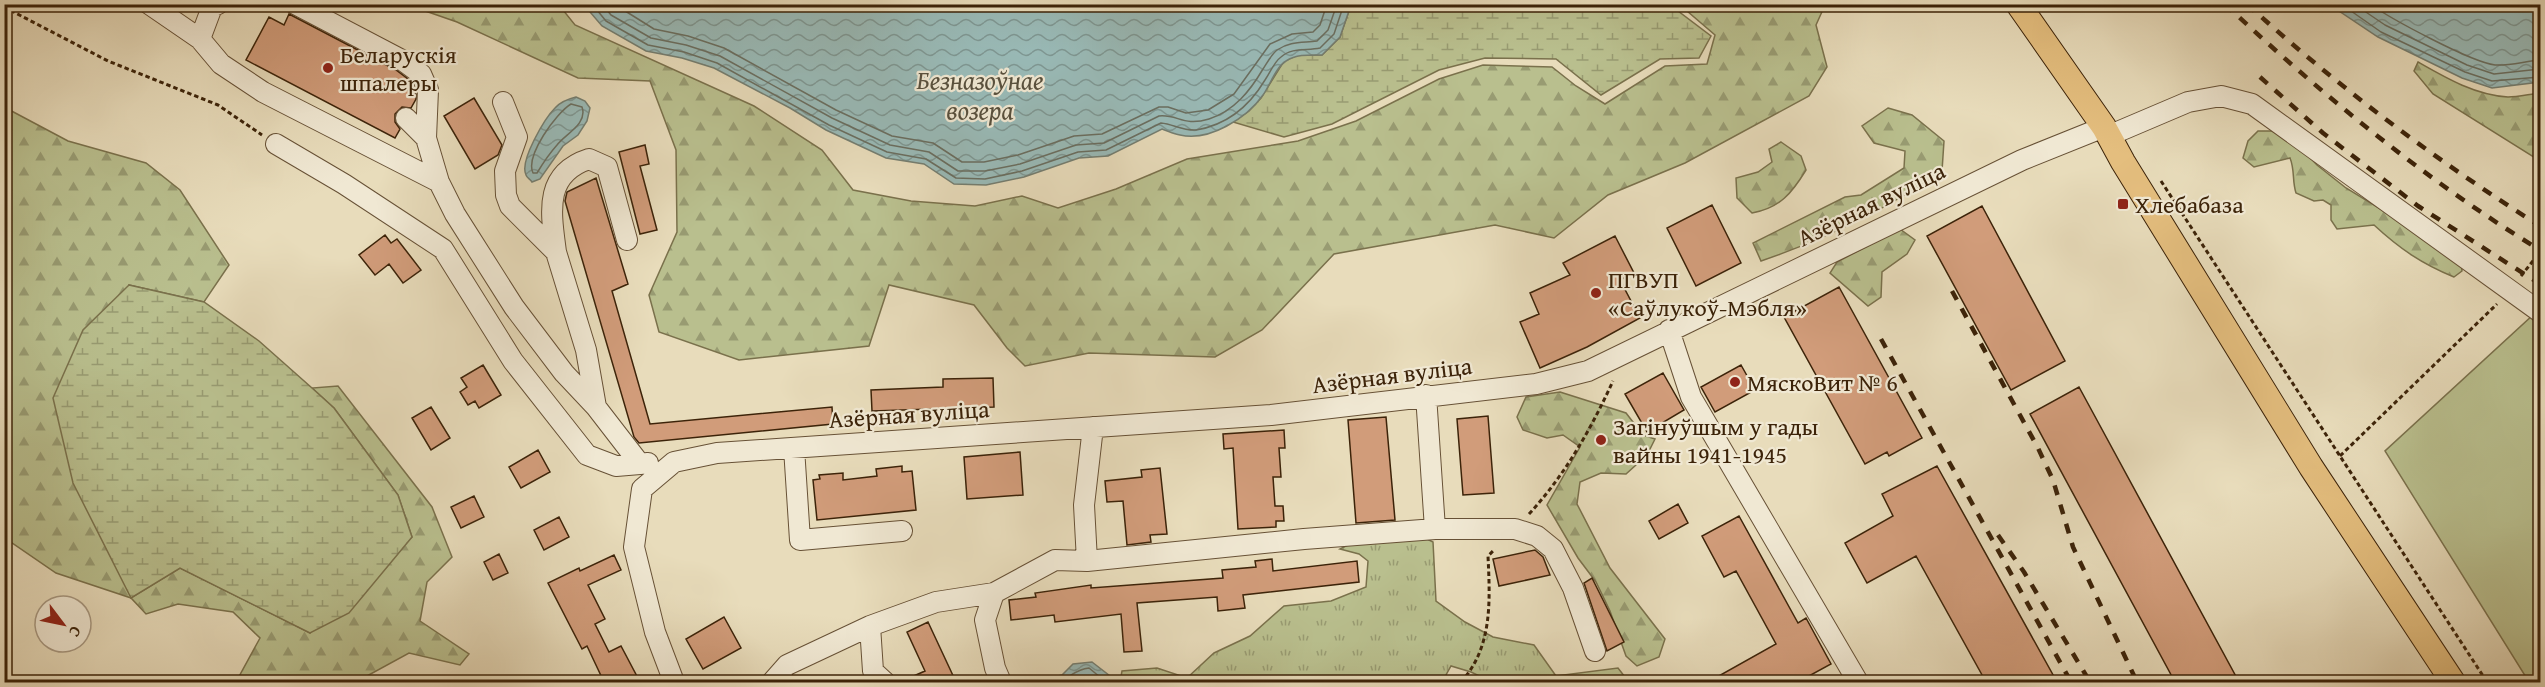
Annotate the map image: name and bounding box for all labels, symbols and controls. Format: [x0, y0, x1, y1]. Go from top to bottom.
place label: Беларускія шпалеры [340, 37, 457, 100]
water label: Безназоўнае возера [916, 60, 1044, 129]
marker: Беларускія шпалеры [321, 61, 335, 75]
street label: Азёрная вуліца [1791, 153, 1952, 255]
place label: Хлебабаза [2135, 187, 2244, 222]
marker: Хлебабаза [2116, 197, 2130, 211]
place label: ПГВУП «Саўлукоў-Мэбля» [1608, 262, 1807, 325]
marker: ПГВУП «Саўлукоў-Мэбля» [1589, 286, 1603, 300]
street label: Азёрная вуліца [1310, 348, 1475, 402]
place label: МяскоВит № 6 [1747, 365, 1898, 400]
marker: МяскоВит № 6 [1728, 375, 1742, 389]
street label: Азёрная вуліца [828, 391, 991, 437]
place label: Загінуўшым у гады вайны 1941-1945 [1613, 409, 1819, 472]
marker: Загінуўшым у гады вайны 1941-1945 [1594, 433, 1608, 447]
north arrow [33, 594, 93, 654]
text: С [63, 622, 88, 642]

